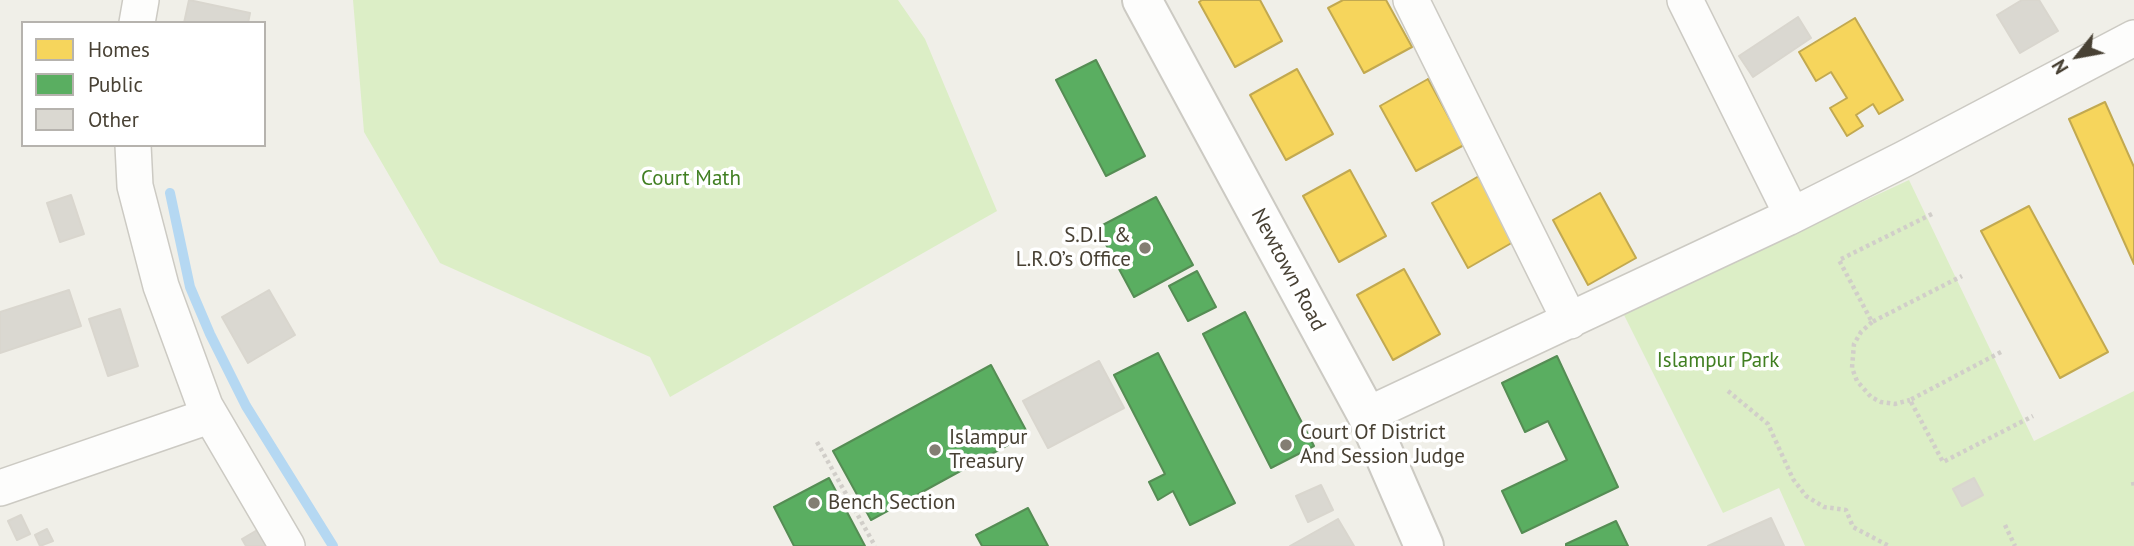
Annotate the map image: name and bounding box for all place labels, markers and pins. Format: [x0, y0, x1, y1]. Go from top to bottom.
place label: S.D.L & L.R.O’s Office [1016, 223, 1131, 273]
marker: S.D.L & L.R.O’s Office [1137, 240, 1153, 256]
place label: Court Of District And Session Judge [1300, 420, 1465, 470]
place label: Islampur Treasury [949, 425, 1027, 475]
marker: Court Of District And Session Judge [1278, 437, 1294, 453]
marker: Islampur Treasury [927, 442, 943, 458]
place label: Bench Section [828, 490, 956, 516]
marker: Bench Section [806, 495, 822, 511]

